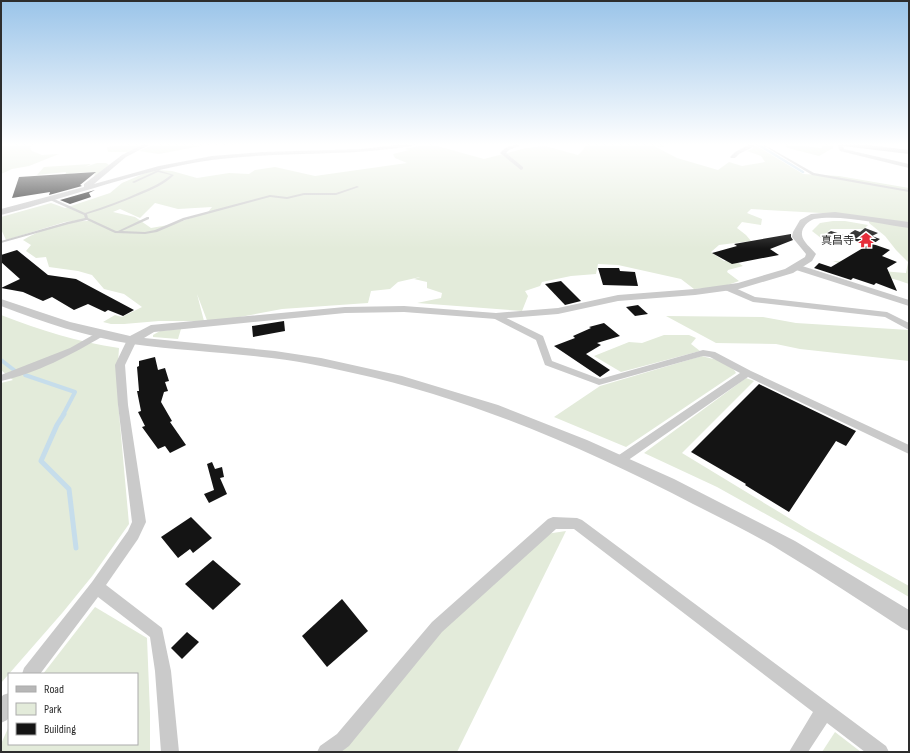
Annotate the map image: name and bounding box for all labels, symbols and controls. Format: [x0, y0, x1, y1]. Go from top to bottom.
temple icon: 真昌寺 [857, 231, 875, 249]
place label: 真昌寺 [821, 234, 854, 247]
legend [8, 673, 138, 745]
text: Road [44, 682, 64, 697]
text: Park [44, 702, 62, 717]
text: Building [44, 722, 76, 737]

